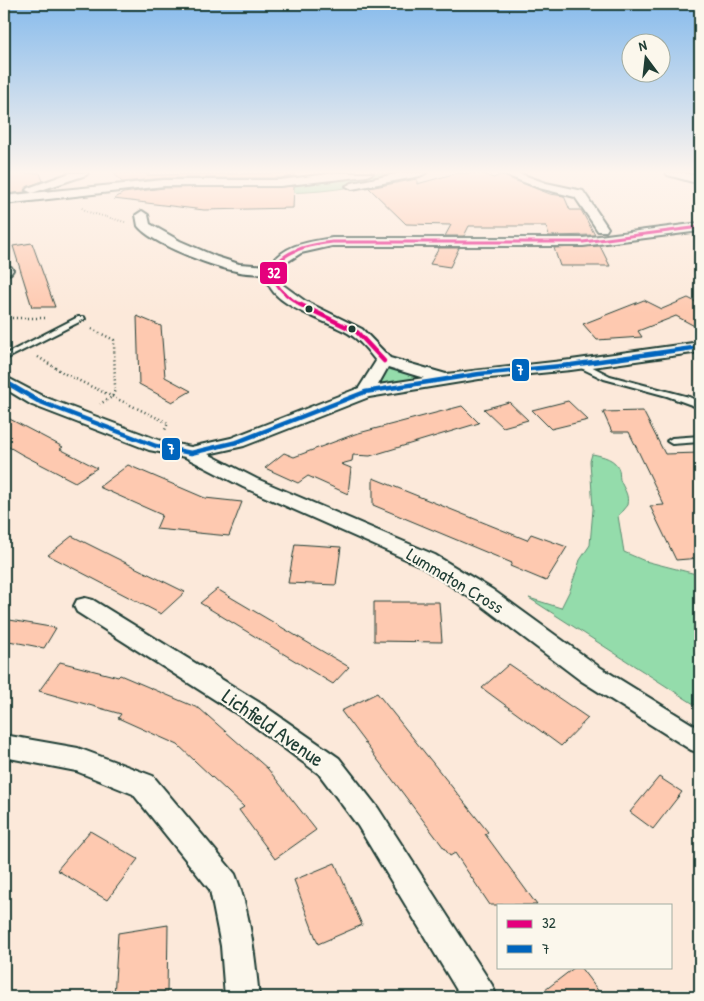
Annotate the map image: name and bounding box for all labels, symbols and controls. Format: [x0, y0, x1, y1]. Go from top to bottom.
north arrow [622, 32, 672, 82]
text: N [636, 35, 649, 55]
line badge: 32 [259, 261, 288, 285]
text: 32 [268, 263, 281, 282]
unlabelled marker [304, 304, 314, 314]
unlabelled marker [347, 324, 357, 334]
line badge: 7 [511, 358, 530, 382]
text: 7 [516, 360, 524, 379]
line badge: 7 [161, 437, 181, 461]
text: 7 [167, 439, 175, 458]
street label: Lummaton Cross [402, 542, 508, 619]
street label: Lichfield Avenue [217, 682, 330, 773]
legend [497, 904, 672, 968]
text: 32 [542, 912, 556, 933]
text: 7 [542, 938, 549, 959]

